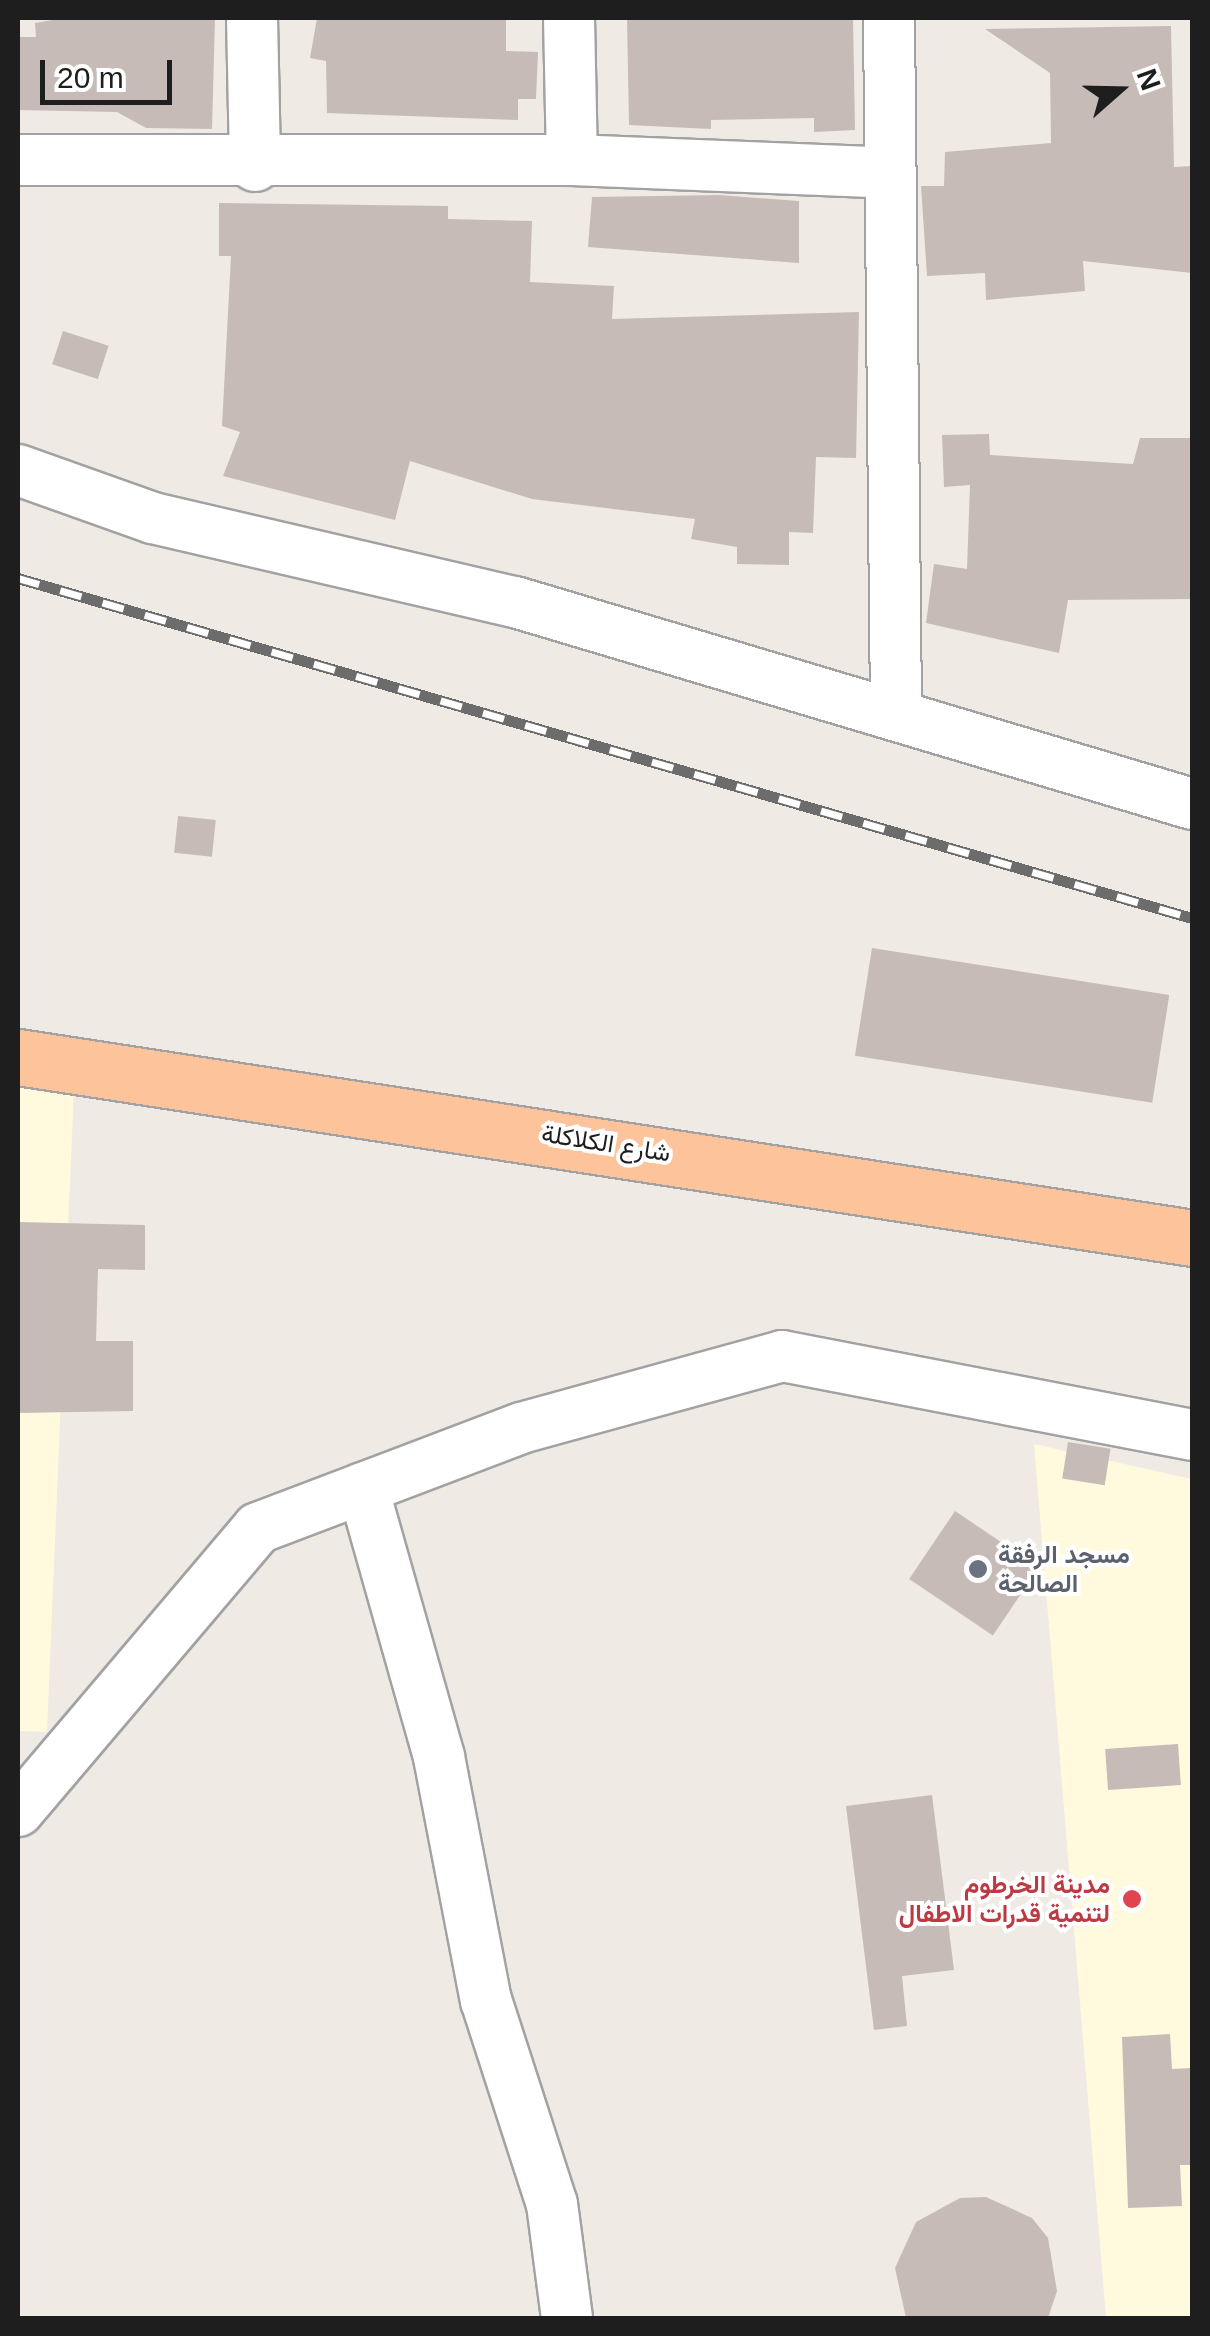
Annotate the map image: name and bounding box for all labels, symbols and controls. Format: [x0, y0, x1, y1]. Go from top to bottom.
scale bar [45, 40, 178, 102]
north arrow [1070, 40, 1170, 140]
text: 20 m [57, 61, 124, 94]
text: N [1131, 65, 1167, 94]
street label: شارع الكلاكلة [539, 1118, 673, 1168]
place label: مسجد الرفقة الصالحة [998, 1540, 1130, 1599]
marker: مسجد الرفقة الصالحة [967, 1558, 989, 1580]
place label: مدينة الخرطوم لتنمية قدرات الاطفال [899, 1870, 1110, 1929]
marker: مدينة الخرطوم لتنمية قدرات الاطفال [1119, 1886, 1145, 1912]

